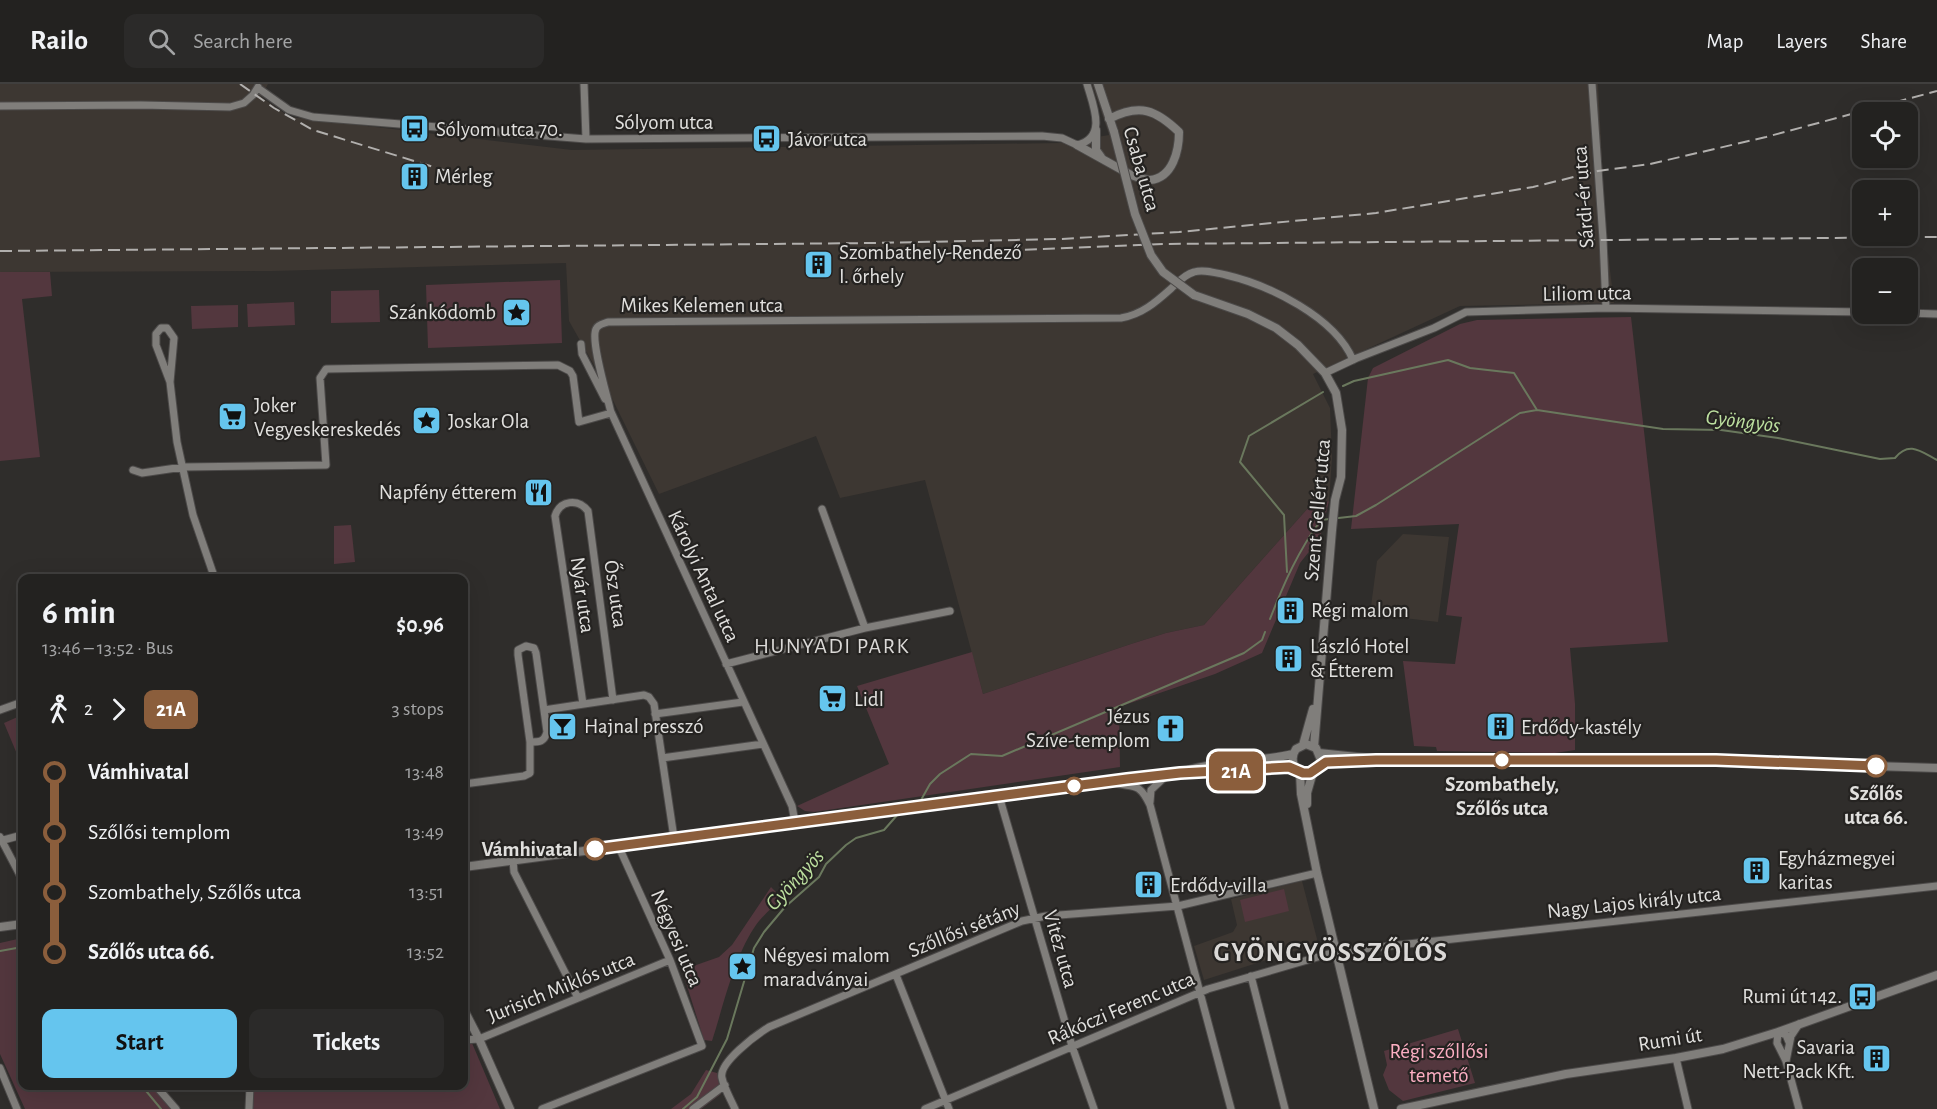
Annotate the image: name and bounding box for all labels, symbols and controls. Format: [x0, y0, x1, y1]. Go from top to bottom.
search box [124, 14, 544, 68]
icon: search [145, 25, 178, 58]
text: Railo [30, 27, 88, 55]
text: Search here [193, 30, 293, 52]
text: Map [1707, 31, 1743, 52]
text: Layers [1776, 31, 1827, 52]
text: Share [1860, 31, 1907, 52]
map controls [1852, 102, 1918, 324]
button: locate [1852, 102, 1918, 168]
street label: Sólyom utca [615, 112, 714, 133]
bus stop icon: Sólyom utca 70. [399, 113, 431, 145]
place label: Sólyom utca 70. [436, 119, 563, 140]
bus stop icon: Jávor utca [751, 123, 783, 155]
street label: Csaba utca [1119, 124, 1164, 214]
place label: Jávor utca [788, 129, 867, 150]
street label: Sárdi-ér utca [1569, 145, 1598, 249]
building icon: Mérleg [398, 160, 430, 192]
place label: Mérleg [435, 166, 493, 187]
button: + [1852, 180, 1918, 246]
place label: Szombathely-Rendező I. őrhely [839, 242, 1022, 287]
building icon: Szombathely-Rendező I. őrhely [802, 248, 834, 280]
button: − [1852, 258, 1918, 324]
street label: Liliom utca [1542, 282, 1632, 305]
street label: Mikes Kelemen utca [621, 295, 784, 316]
place icon: Szánkódomb [501, 296, 533, 328]
place label: Szánkódomb [389, 302, 496, 323]
place label: Joker Vegyeskereskedés [254, 395, 401, 440]
supermarket icon: Joker Vegyeskereskedés [217, 401, 249, 433]
place icon: Joskar Ola [411, 405, 443, 437]
water label: Gyöngyös [1704, 406, 1781, 436]
place label: Joskar Ola [448, 411, 530, 432]
street label: Szent Gellért utca [1301, 438, 1334, 582]
restaurant icon: Napfény étterem [522, 476, 554, 508]
place label: Napfény étterem [379, 482, 517, 503]
street label: Károlyi Antal utca [664, 507, 743, 646]
street label: Nyár utca [567, 556, 598, 635]
street label: Ősz utca [600, 559, 633, 629]
building icon: Régi malom [1274, 594, 1306, 626]
text: 6 min [42, 597, 116, 630]
place label: Régi malom [1311, 600, 1409, 621]
text: $0.96 [396, 614, 444, 636]
district label: HUNYADI PARK [754, 635, 910, 657]
place label: László Hotel & Étterem [1310, 636, 1409, 681]
text: 13:46 – 13:52 · Bus [42, 638, 174, 658]
building icon: László Hotel & Étterem [1273, 642, 1305, 674]
supermarket icon: Lidl [817, 683, 849, 715]
place label: Lidl [854, 689, 884, 710]
icon: walk [42, 693, 75, 726]
icon: forward [102, 693, 135, 726]
text: 2 [84, 699, 93, 719]
text: 21A [156, 699, 186, 720]
text: 3 stops [392, 699, 444, 719]
place label: Jézus Szíve-templom [1026, 706, 1150, 751]
bar icon: Hajnal presszó [547, 710, 579, 742]
building icon: Erdődy-kastély [1484, 711, 1516, 743]
church icon: Jézus Szíve-templom [1155, 712, 1187, 744]
place label: Hajnal presszó [584, 716, 704, 737]
place label: Erdődy-kastély [1521, 717, 1641, 738]
marker: Szombathely, Szőlős utca [1493, 751, 1511, 769]
line badge: 21A [1202, 752, 1270, 790]
marker: Szőlős utca 66. [1865, 755, 1887, 777]
text: Vámhivatal [88, 761, 189, 783]
text: 21A [1221, 761, 1251, 782]
text: 13:48 [405, 762, 444, 782]
place label: Szombathely, Szőlős utca [1445, 774, 1559, 819]
unlabelled marker [1065, 777, 1083, 795]
place label: Szőlős utca 66. [1844, 783, 1908, 828]
text: Szőlősi templom [88, 821, 231, 843]
text: 13:49 [405, 822, 444, 842]
marker: Vámhivatal [584, 838, 606, 860]
place label: Vámhivatal [481, 839, 578, 860]
water label: Gyöngyös [761, 845, 828, 915]
place label: Egyházmegyei karitas [1778, 848, 1896, 893]
building icon: Egyházmegyei karitas [1741, 854, 1773, 886]
building icon: Erdődy-villa [1133, 869, 1165, 901]
place label: Erdődy-villa [1170, 875, 1267, 896]
text: Szombathely, Szőlős utca [88, 881, 302, 903]
text: 13:51 [409, 882, 444, 902]
street label: Nagy Lajos király utca [1546, 883, 1722, 922]
street label: Négyesi utca [647, 887, 706, 990]
street label: Szőllősi sétány [905, 897, 1023, 961]
street label: Vitéz utca [1039, 908, 1082, 991]
district label: GYÖNGYÖSSZŐLŐS [1214, 936, 1448, 966]
text: Szőlős utca 66. [88, 941, 215, 963]
text: 13:52 [407, 942, 444, 962]
place label: Négyesi malom maradványai [763, 945, 890, 990]
street label: Jurisich Miklós utca [485, 948, 638, 1027]
place icon: Négyesi malom maradványai [726, 951, 758, 983]
street label: Rákóczi Ferenc utca [1045, 968, 1198, 1049]
bus stop icon: Rumi út 142. [1847, 980, 1879, 1012]
place label: Rumi út 142. [1742, 986, 1842, 1007]
button: Start [42, 1009, 237, 1078]
button: Tickets [249, 1009, 444, 1078]
street label: Rumi út [1637, 1024, 1704, 1055]
place label: Savaria Nett-Pack Kft. [1742, 1037, 1855, 1082]
park label: Régi szőllősi temető [1389, 1041, 1489, 1086]
building icon: Savaria Nett-Pack Kft. [1860, 1043, 1892, 1075]

